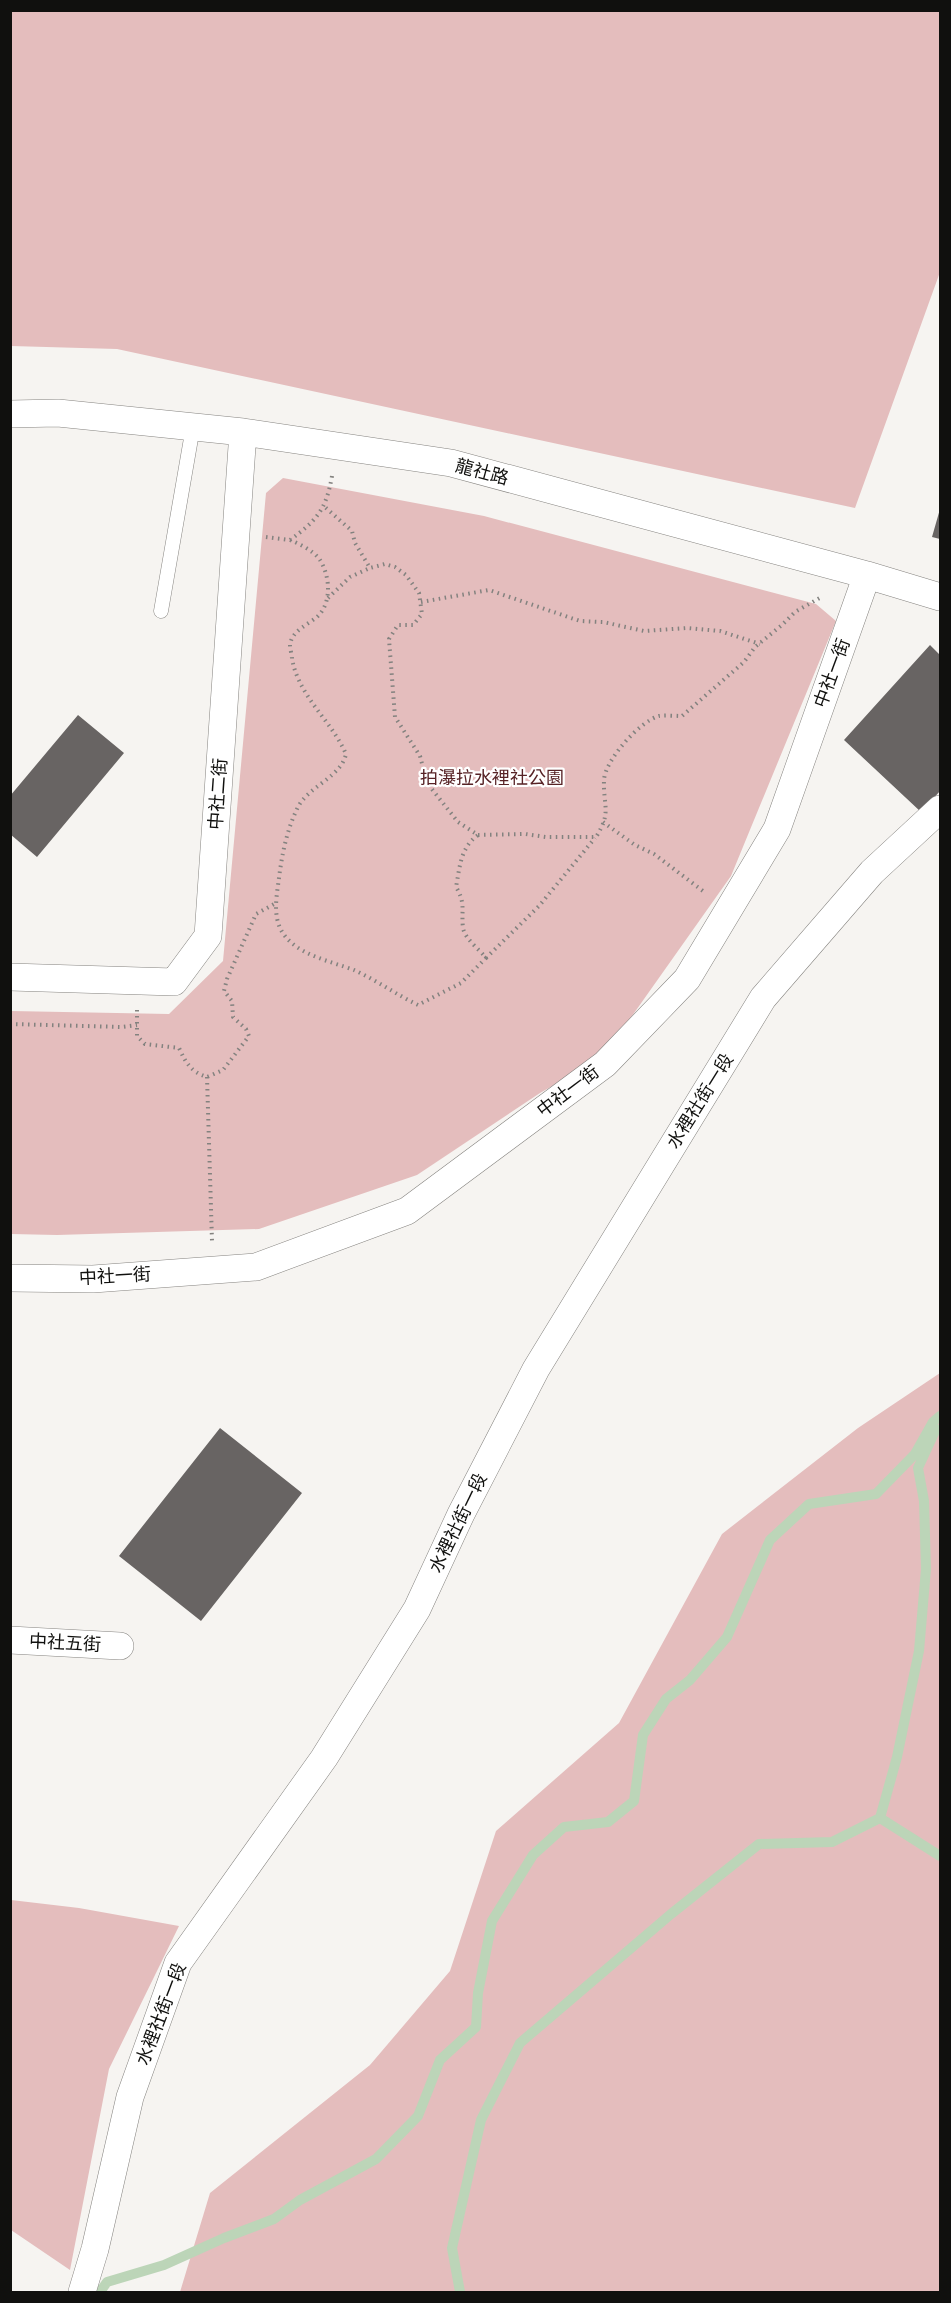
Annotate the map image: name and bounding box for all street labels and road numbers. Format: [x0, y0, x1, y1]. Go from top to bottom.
street label: 龍社路 [453, 454, 511, 489]
street label: 中社一街 [809, 635, 854, 710]
street label: 中社二街 [205, 757, 230, 831]
street label: 水裡社街一段 [662, 1049, 737, 1152]
street label: 中社一街 [533, 1061, 603, 1121]
street label: 中社一街 [78, 1263, 151, 1288]
street label: 水裡社街一段 [424, 1470, 491, 1576]
street label: 中社五街 [29, 1630, 102, 1655]
street label: 水裡社街一段 [131, 1960, 190, 2068]

